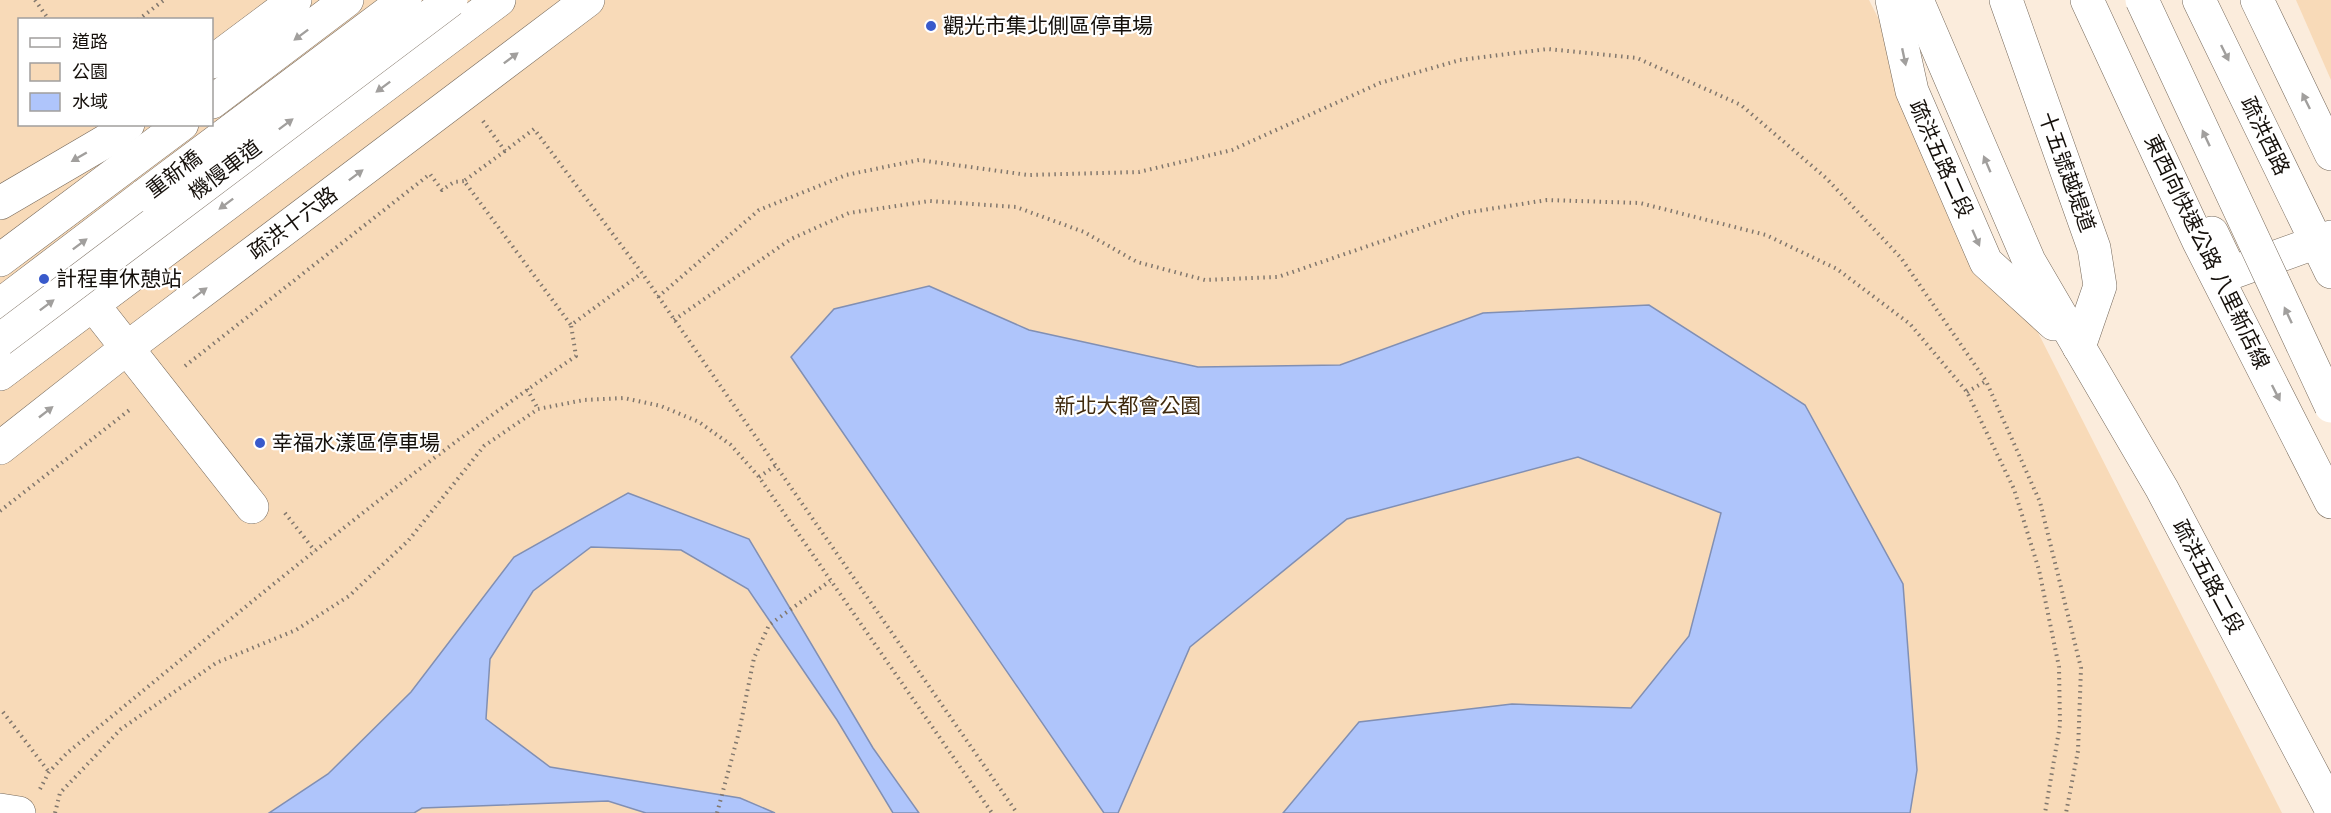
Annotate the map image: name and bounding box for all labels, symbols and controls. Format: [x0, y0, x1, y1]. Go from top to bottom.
place label: 觀光市集北側區停車場 [943, 12, 1153, 39]
legend [18, 18, 213, 126]
marker: 觀光市集北側區停車場 [924, 19, 938, 33]
one-way arrow [293, 29, 308, 41]
text: 道路 [72, 30, 108, 53]
one-way arrow [2220, 44, 2229, 61]
one-way arrow [1900, 48, 1910, 66]
one-way arrow [504, 52, 519, 64]
text: 公園 [72, 60, 108, 83]
one-way arrow [375, 81, 391, 94]
text: 水域 [72, 90, 108, 113]
street label: 疏洪西路 [2235, 92, 2296, 179]
one-way arrow [2301, 93, 2310, 110]
street label: 疏洪五路二段 [1903, 96, 1979, 222]
street label: 十五號越堤道 [2033, 108, 2102, 236]
one-way arrow [278, 118, 294, 130]
one-way arrow [2201, 128, 2211, 146]
street label: 東西向快速公路 八里新店線 [2139, 130, 2276, 373]
street label: 機慢車道 [183, 134, 266, 206]
street label: 重新橋 [140, 144, 207, 203]
one-way arrow [71, 151, 88, 161]
one-way arrow [1982, 155, 1991, 173]
one-way arrow [348, 170, 363, 182]
street label: 疏洪十六路 [243, 180, 343, 265]
one-way arrow [219, 197, 234, 209]
one-way arrow [1972, 229, 1981, 247]
one-way arrow [73, 239, 88, 251]
place label: 計程車休憩站 [56, 265, 182, 292]
marker: 計程車休憩站 [37, 272, 51, 286]
one-way arrow [192, 287, 208, 299]
one-way arrow [39, 299, 54, 311]
one-way arrow [2284, 306, 2293, 323]
one-way arrow [2271, 385, 2281, 402]
park label: 新北大都會公園 [1055, 392, 1202, 419]
one-way arrow [38, 406, 54, 419]
place label: 幸福水漾區停車場 [272, 429, 440, 456]
marker: 幸福水漾區停車場 [253, 436, 267, 450]
street label: 疏洪五路二段 [2167, 515, 2250, 639]

